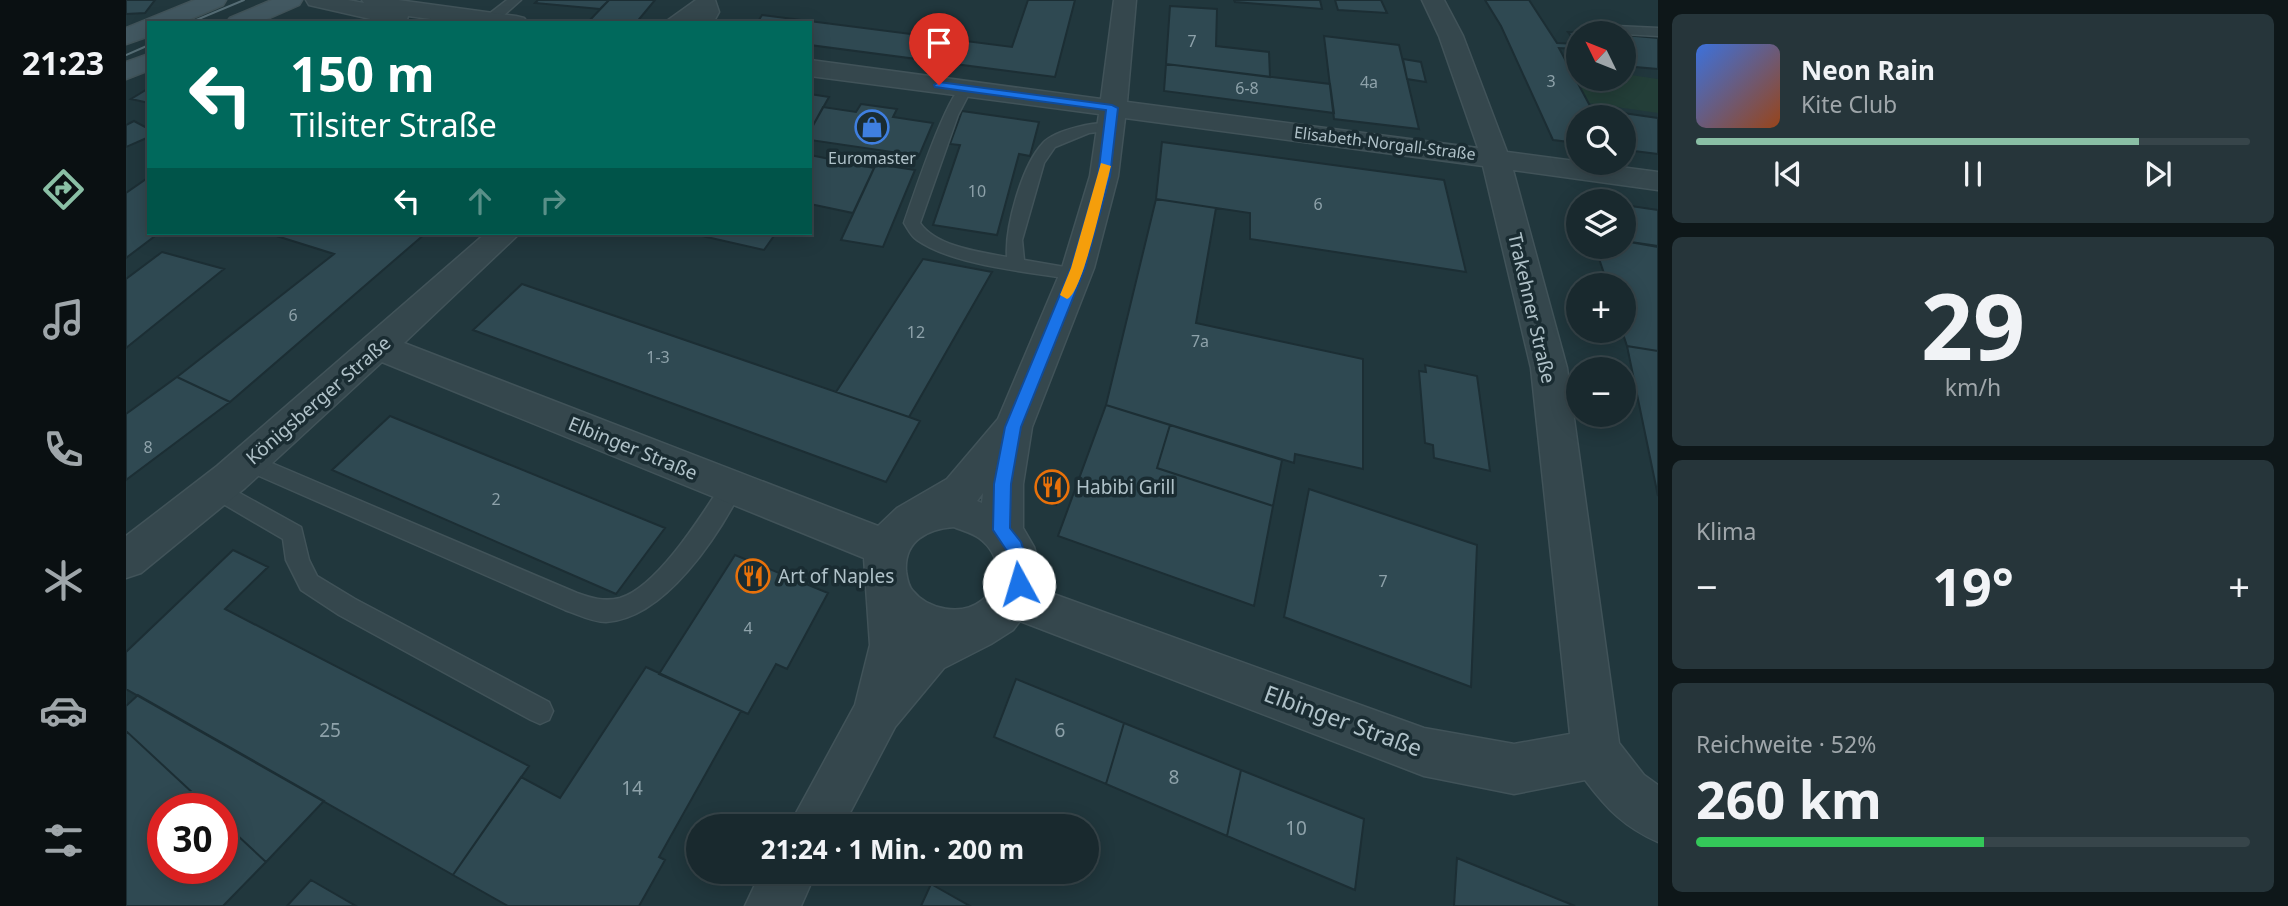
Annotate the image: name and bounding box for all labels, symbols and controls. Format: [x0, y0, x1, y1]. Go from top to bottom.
pin [909, 13, 969, 85]
north arrow [1566, 21, 1636, 91]
map controls [1566, 21, 1636, 427]
icon: arrive [920, 24, 958, 62]
house number: 7 [1187, 30, 1197, 52]
text: 150 m [290, 40, 435, 106]
text: 21:23 [22, 41, 104, 84]
icon: left [175, 49, 266, 140]
text: Neon Rain [1801, 52, 1935, 88]
house number: 3 [1546, 70, 1556, 92]
house number: 4a [1360, 71, 1378, 93]
house number: 6-8 [1235, 77, 1259, 99]
text: Kite Club [1801, 88, 1897, 120]
text: Tilsiter Straße [290, 103, 497, 146]
button: search [1566, 105, 1636, 175]
shop icon: Euromaster [853, 108, 891, 146]
street label: Elisabeth-Norgall-Straße [1293, 121, 1477, 165]
place label: Euromaster [828, 147, 916, 169]
icon: previous [1769, 155, 1807, 193]
icon: pause [1954, 155, 1992, 193]
icon: next [2139, 155, 2177, 193]
icon: directions [39, 165, 88, 214]
house number: 10 [968, 180, 986, 202]
icon: left [388, 182, 426, 220]
icon: ahead [461, 182, 499, 220]
icon: right [534, 182, 572, 220]
button: layers [1566, 189, 1636, 259]
house number: 6 [1313, 193, 1323, 215]
street label: Trakehner Straße [1502, 230, 1562, 386]
text: 29 [1921, 263, 2025, 387]
button: + [1566, 273, 1636, 343]
icon: music [39, 295, 88, 344]
house number: 6 [288, 304, 298, 326]
house number: 12 [907, 321, 925, 343]
street label: Königsberger Straße [240, 330, 396, 470]
house number: 7a [1191, 330, 1209, 352]
house number: 1-3 [646, 346, 670, 368]
button: − [1566, 357, 1636, 427]
text: km/h [1945, 371, 2001, 403]
street label: Elbinger Straße [565, 410, 701, 486]
icon: phone [39, 425, 88, 474]
house number: 8 [143, 436, 153, 458]
restaurant icon: Habibi Grill [1033, 468, 1071, 506]
place label: Habibi Grill [1076, 474, 1175, 500]
house number: 2 [491, 488, 501, 510]
text: Klima [1696, 515, 1757, 547]
position arrow [982, 547, 1056, 621]
text: 19° [1932, 550, 2014, 621]
icon: climate [39, 556, 88, 605]
restaurant icon: Art of Naples [734, 557, 772, 595]
text: − [1696, 560, 1718, 612]
text: + [2228, 560, 2250, 612]
place label: Art of Naples [778, 563, 894, 589]
house number: 7 [1378, 570, 1388, 592]
house number: 4 [743, 617, 753, 639]
street label: Elbinger Straße [1260, 677, 1427, 763]
icon: car [39, 686, 88, 735]
house number: 25 [319, 717, 341, 743]
house number: 6 [1055, 717, 1065, 743]
text: Reichweite · 52% [1696, 728, 1876, 760]
text: 260 km [1696, 763, 1882, 834]
house number: 8 [1169, 764, 1179, 790]
house number: 14 [621, 775, 643, 801]
speed limit sign: 30 [147, 793, 238, 884]
house number: 10 [1285, 815, 1307, 841]
icon: filters [39, 816, 88, 865]
text: 21:24 · 1 Min. · 200 m [761, 831, 1024, 867]

